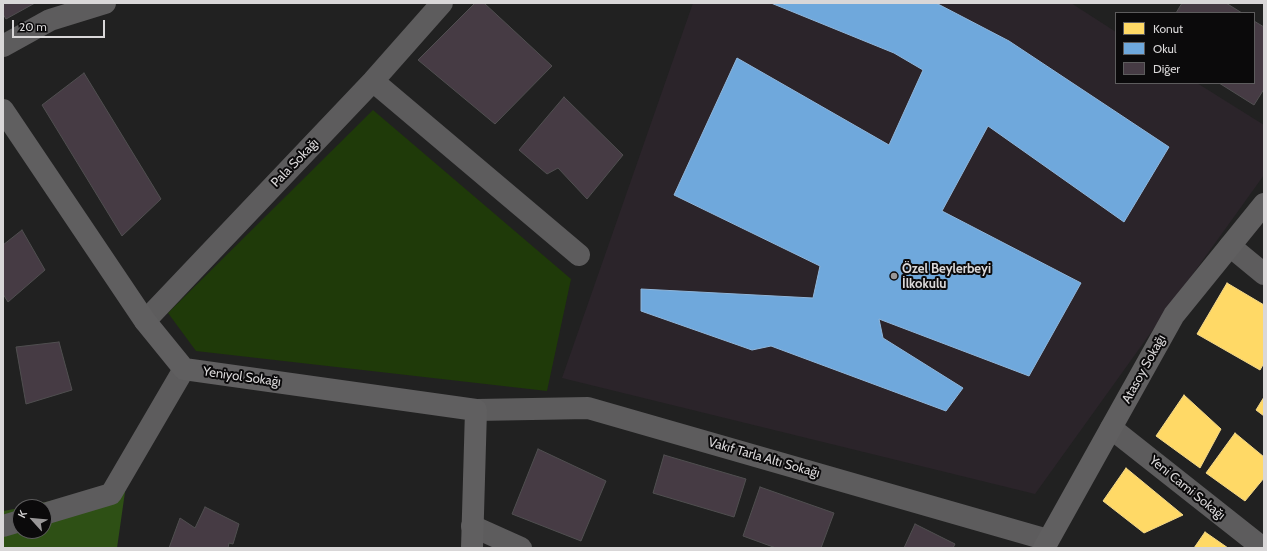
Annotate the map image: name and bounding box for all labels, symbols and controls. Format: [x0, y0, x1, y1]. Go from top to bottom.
scale bar [14, 12, 107, 38]
legend [1115, 12, 1255, 84]
text: 20 m [19, 19, 47, 34]
text: Konut [1153, 21, 1183, 36]
text: Okul [1153, 41, 1177, 56]
text: Diğer [1153, 61, 1180, 76]
street label: Pala Sokağı [268, 135, 322, 191]
place label: Özel Beylerbeyi İlkokulu [902, 261, 991, 292]
marker: Özel Beylerbeyi İlkokulu [889, 271, 899, 281]
street label: Atasoy Sokağı [1119, 332, 1169, 406]
street label: Yeniyol Sokağı [202, 364, 282, 390]
street label: Vakıf Tarla Altı Sokağı [707, 435, 821, 481]
street label: Yeni Cami Sokağı [1146, 453, 1228, 523]
north arrow [12, 499, 52, 539]
text: K [14, 508, 30, 520]

